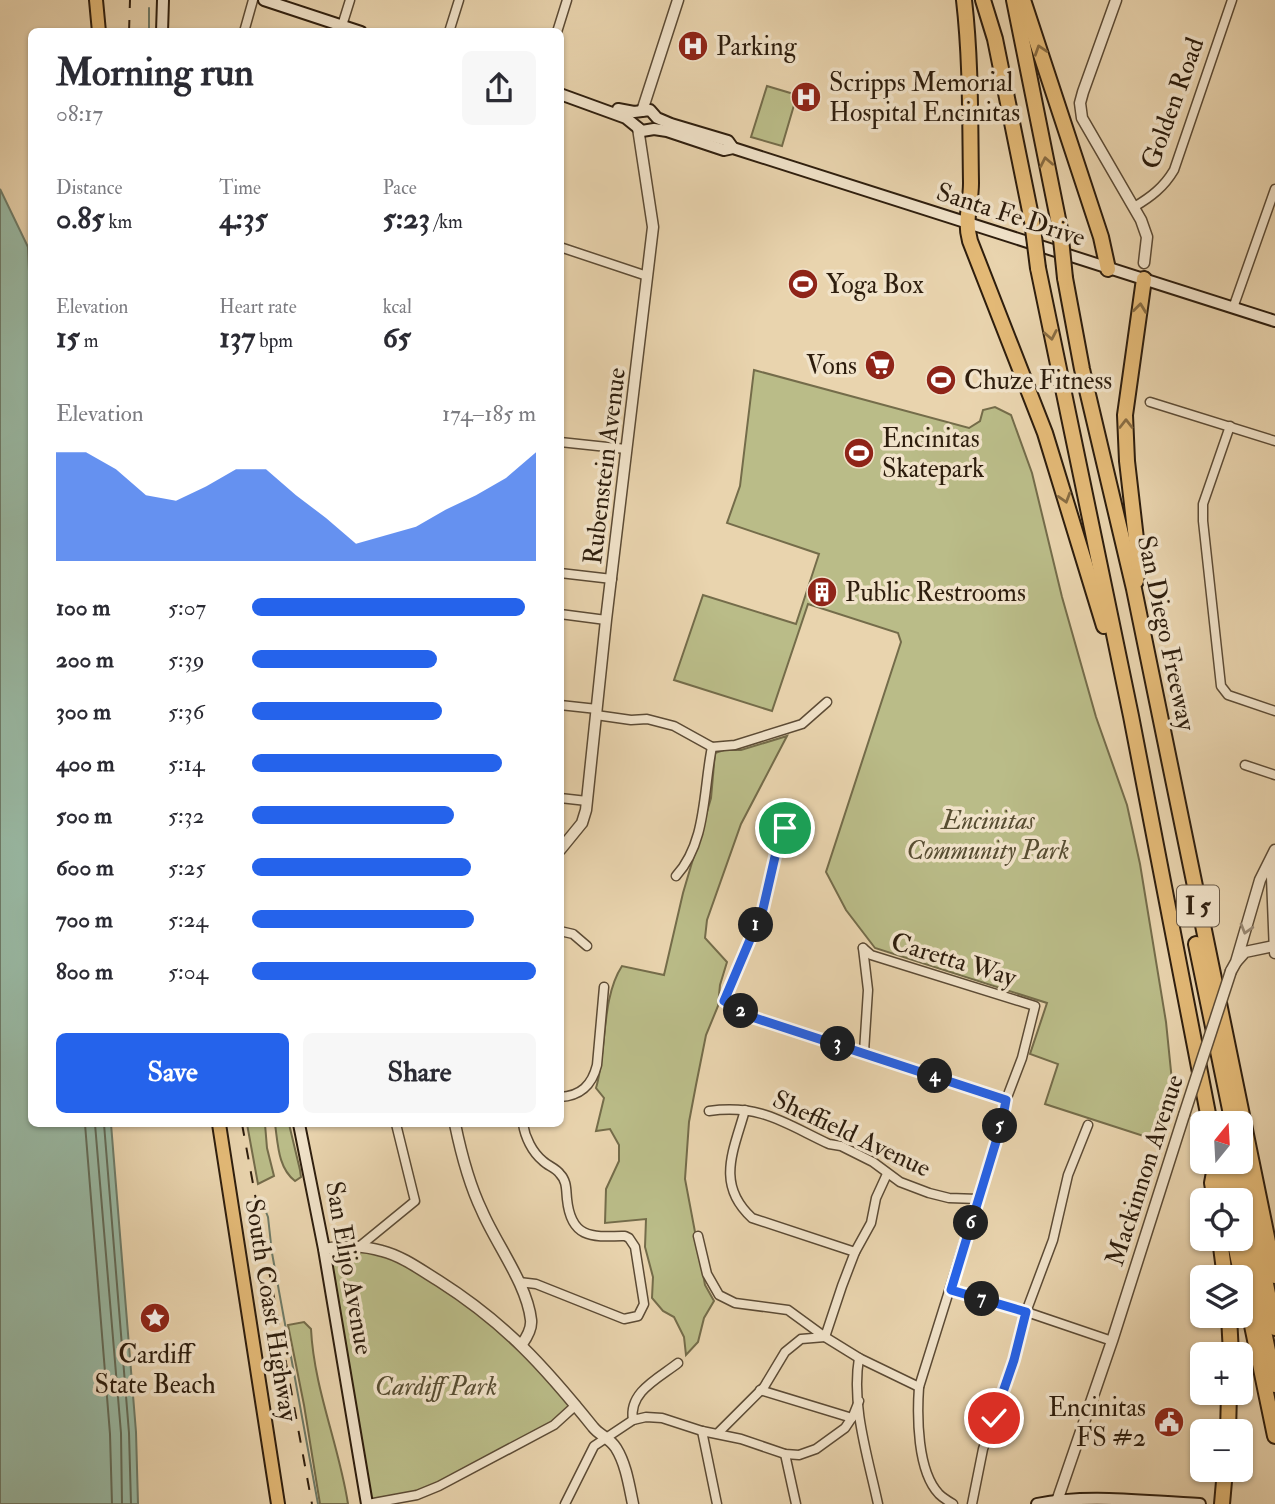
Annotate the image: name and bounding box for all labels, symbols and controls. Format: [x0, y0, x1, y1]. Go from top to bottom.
hospital icon: Parking [676, 29, 710, 63]
place label: Parking [716, 31, 798, 63]
street label: Golden Road [1134, 33, 1212, 174]
one-way arrow [1034, 45, 1048, 57]
text: Morning run [56, 49, 254, 97]
button: share [462, 51, 536, 125]
place label: Scripps Memorial Hospital Encinitas [829, 67, 1020, 130]
hospital icon: Scripps Memorial Hospital Encinitas [789, 80, 823, 114]
text: 08:17 [56, 99, 103, 128]
one-way arrow [1040, 156, 1055, 168]
text: Distance [56, 176, 122, 200]
text: Time [219, 176, 261, 200]
text: Pace [383, 176, 417, 200]
street label: Santa Fe Drive [932, 176, 1089, 254]
text: 0.85 [56, 200, 104, 237]
text: 4:35 [219, 200, 268, 237]
text: 5:23 [383, 200, 430, 237]
text: km [104, 210, 132, 234]
text: /km [430, 210, 463, 234]
sports icon: Yoga Box [786, 267, 820, 301]
place label: Yoga Box [826, 269, 924, 301]
text: Elevation [56, 295, 128, 319]
text: Heart rate [219, 295, 297, 319]
text: kcal [383, 295, 412, 319]
one-way arrow [1132, 302, 1147, 313]
text: 15 [56, 319, 80, 356]
text: 137 [219, 319, 255, 356]
text: 65 [383, 319, 411, 356]
text: m [80, 329, 99, 353]
text: bpm [255, 329, 293, 353]
one-way arrow [1043, 329, 1058, 341]
supermarket icon: Vons [863, 348, 897, 382]
place label: Vons [806, 350, 857, 382]
sports icon: Chuze Fitness [924, 363, 958, 397]
place label: Chuze Fitness [964, 365, 1112, 397]
street label: Rubenstein Avenue [577, 366, 633, 566]
text: Elevation [56, 399, 144, 428]
text: 174–185 m [442, 399, 536, 428]
one-way arrow [1118, 419, 1134, 429]
place label: Encinitas Skatepark [882, 423, 985, 486]
sports icon: Encinitas Skatepark [842, 436, 876, 470]
one-way arrow [1056, 492, 1071, 504]
street label: San Diego Freeway [1130, 533, 1202, 734]
building icon: Public Restrooms [805, 575, 839, 609]
place label: Public Restrooms [845, 577, 1026, 609]
text: 100 m [56, 593, 110, 622]
text: 5:07 [168, 593, 206, 622]
text: 200 m [56, 645, 114, 674]
text: 5:39 [168, 645, 204, 674]
text: 300 m [56, 697, 111, 726]
text: 5:36 [168, 697, 204, 726]
text: 400 m [56, 749, 115, 778]
text: 5:14 [168, 749, 204, 778]
pin [755, 798, 815, 858]
text: 500 m [56, 801, 112, 830]
text: 5:32 [168, 801, 204, 830]
park label: Encinitas Community Park [907, 805, 1069, 867]
icon: arrive [766, 809, 804, 847]
text: 600 m [56, 853, 114, 882]
text: 5:25 [168, 853, 206, 882]
road number: I 5 [1177, 885, 1219, 926]
text: 700 m [56, 905, 113, 934]
text: 5:24 [168, 905, 208, 934]
pin: 1 [738, 908, 774, 942]
text: 1 [752, 912, 759, 936]
one-way arrow [1239, 922, 1254, 934]
street label: Caretta Way [887, 926, 1021, 994]
text: 800 m [56, 957, 113, 986]
text: 5:04 [168, 957, 208, 986]
pin: 2 [724, 993, 758, 1028]
text: 2 [736, 998, 745, 1022]
pin: 3 [820, 1026, 856, 1062]
text: 3 [834, 1031, 841, 1055]
button: Save [56, 1033, 289, 1113]
button: Share [303, 1033, 536, 1113]
pin: 4 [918, 1058, 953, 1094]
text: 4 [929, 1063, 940, 1087]
street label: Mackinnon Avenue [1099, 1071, 1191, 1270]
street label: Sheffield Avenue [767, 1083, 936, 1185]
pin: 5 [982, 1108, 1018, 1144]
north arrow [1190, 1111, 1253, 1174]
map controls [1190, 1111, 1253, 1482]
text: 5 [995, 1113, 1004, 1137]
street label: San Elijo Avenue [318, 1179, 380, 1358]
button: locate [1190, 1188, 1253, 1251]
street label: South Coast Highway [238, 1196, 305, 1424]
pin: 6 [954, 1206, 988, 1240]
text: 6 [966, 1210, 975, 1234]
button: layers [1190, 1265, 1253, 1328]
pin: 7 [964, 1282, 1000, 1316]
text: 7 [977, 1286, 986, 1310]
place icon: Cardiff State Beach [138, 1301, 172, 1335]
place label: Cardiff State Beach [94, 1339, 216, 1401]
button: + [1190, 1342, 1253, 1405]
park label: Cardiff Park [375, 1371, 497, 1403]
pin [964, 1388, 1024, 1448]
place label: Encinitas FS #2 [1048, 1392, 1146, 1454]
icon: check [975, 1399, 1013, 1437]
public building icon: Encinitas FS #2 [1152, 1405, 1186, 1439]
button: − [1190, 1419, 1253, 1482]

